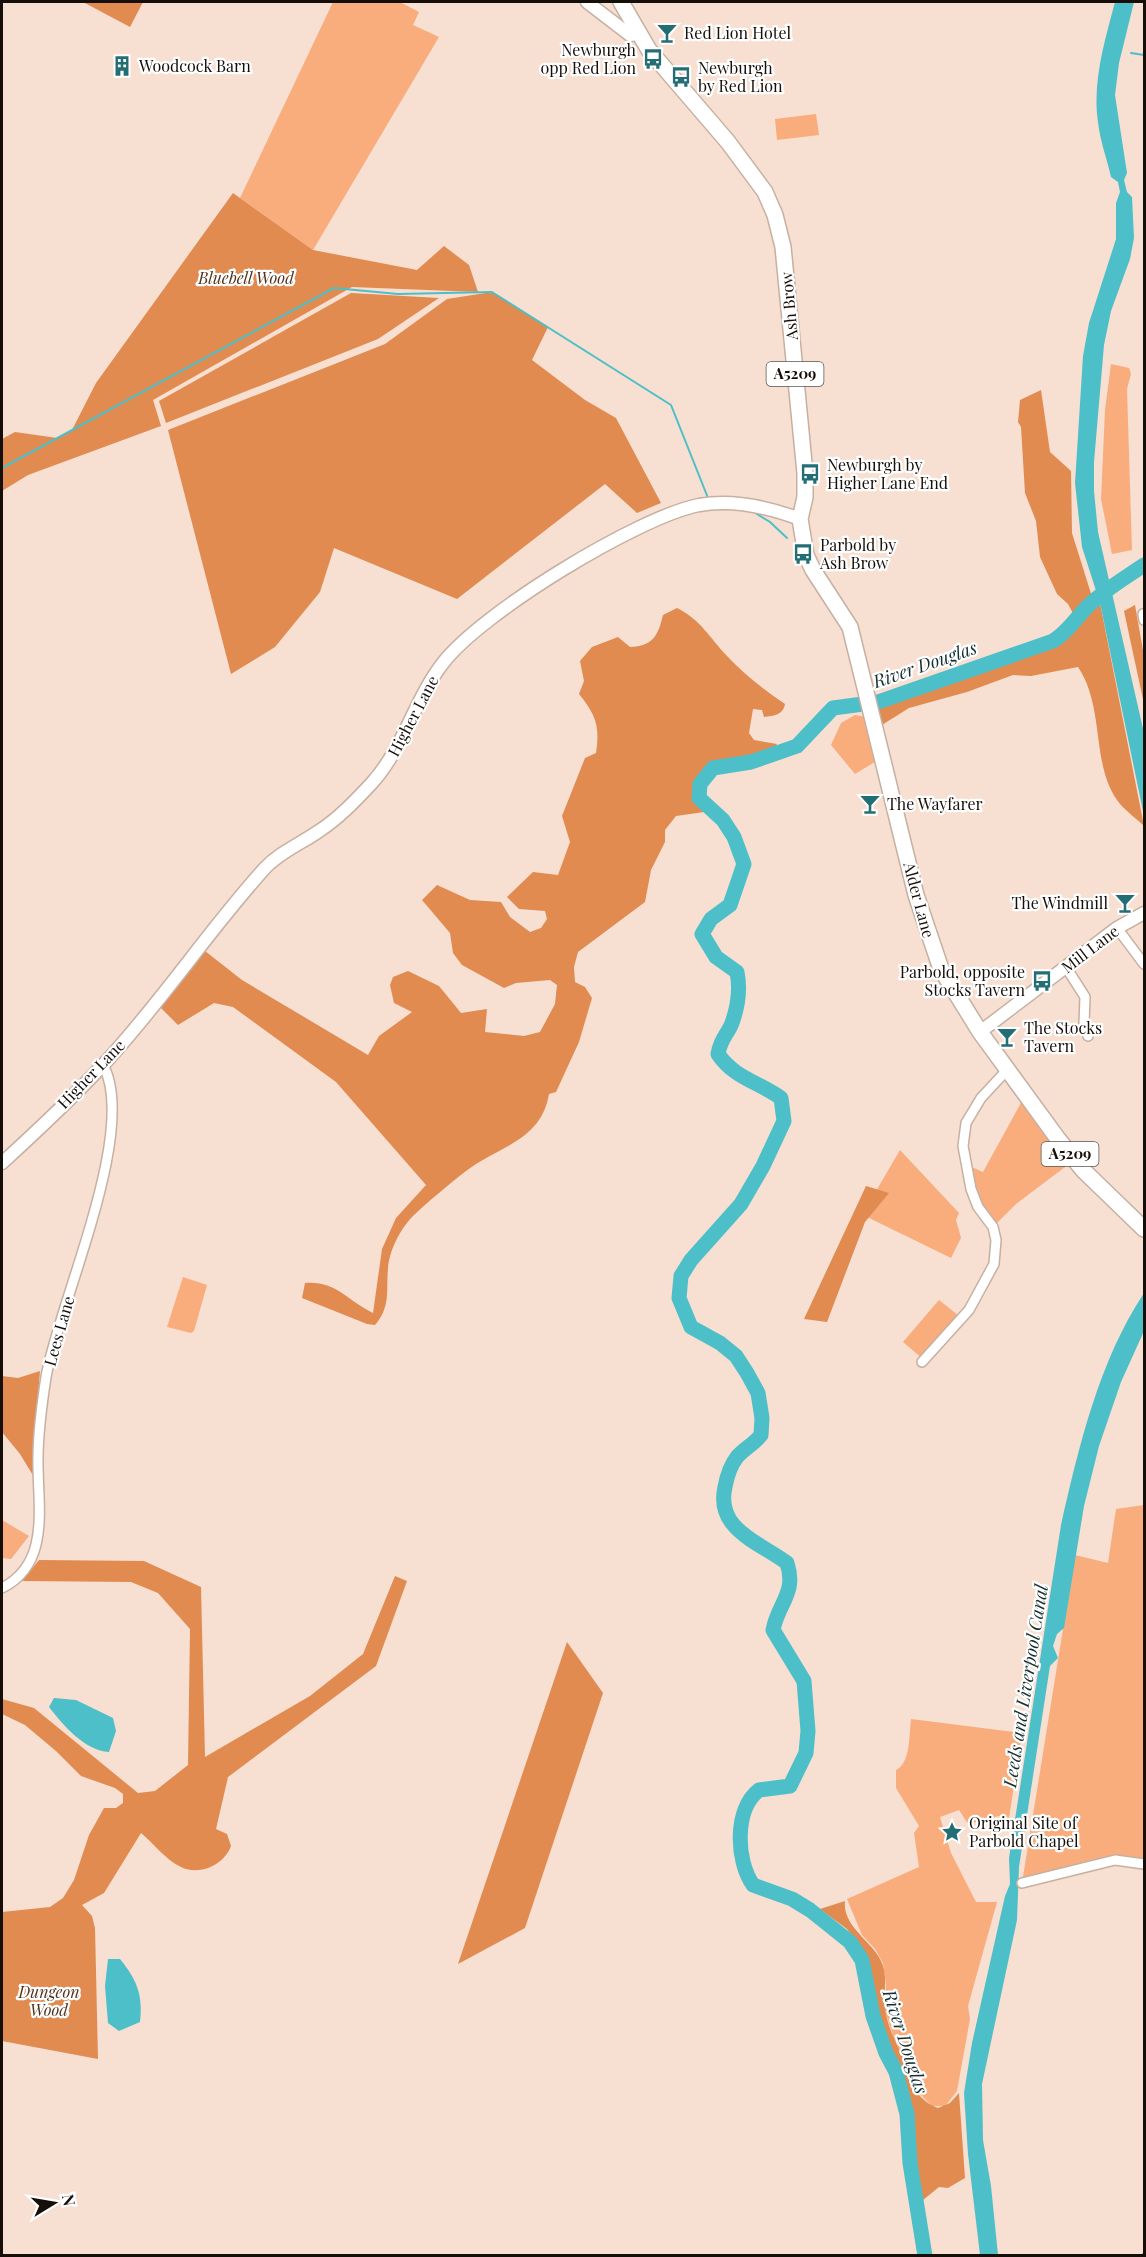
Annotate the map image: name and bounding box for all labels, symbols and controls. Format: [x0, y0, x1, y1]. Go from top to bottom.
bar icon: Red Lion Hotel [655, 21, 679, 45]
place label: Red Lion Hotel [684, 22, 791, 43]
place label: Newburgh opp Red Lion [540, 39, 637, 78]
bus stop icon: Newburgh opp Red Lion [641, 47, 665, 71]
building icon: Woodcock Barn [110, 54, 134, 78]
place label: Woodcock Barn [138, 55, 251, 76]
place label: Newburgh by Red Lion [698, 57, 783, 96]
bus stop icon: Newburgh by Red Lion [669, 65, 693, 89]
park label: Bluebell Wood [197, 267, 295, 288]
street label: Ash Brow [775, 270, 802, 342]
road number: A5209 [766, 362, 824, 386]
place label: Newburgh by Higher Lane End [827, 454, 948, 493]
bus stop icon: Newburgh by Higher Lane End [798, 462, 822, 486]
place label: Parbold by Ash Brow [819, 534, 896, 573]
bus stop icon: Parbold by Ash Brow [791, 542, 815, 566]
water label: River Douglas [869, 635, 980, 693]
street label: Higher Lane [383, 672, 443, 760]
bar icon: The Wayfarer [858, 792, 882, 816]
place label: The Wayfarer [887, 793, 983, 814]
street label: Alder Lane [899, 859, 940, 940]
bar icon: The Windmill [1113, 891, 1137, 915]
place label: The Windmill [1012, 892, 1108, 913]
street label: Mill Lane [1057, 920, 1123, 977]
place label: Parbold, opposite Stocks Tavern [900, 961, 1025, 1000]
bus stop icon: Parbold, opposite Stocks Tavern [1030, 969, 1054, 993]
place label: The Stocks Tavern [1024, 1017, 1102, 1056]
bar icon: The Stocks Tavern [995, 1025, 1019, 1049]
street label: Higher Lane [52, 1035, 129, 1113]
road number: A5209 [1042, 1142, 1098, 1166]
street label: Lees Lane [39, 1293, 79, 1368]
water label: Leeds and Liverpool Canal [997, 1582, 1053, 1790]
place label: Original Site of Parbold Chapel [969, 1812, 1079, 1851]
place icon: Original Site of Parbold Chapel [940, 1820, 964, 1844]
park label: Dungeon Wood [17, 1981, 80, 2020]
water label: River Douglas [877, 1986, 934, 2097]
north arrow [24, 2173, 84, 2233]
text: N [58, 2192, 81, 2208]

